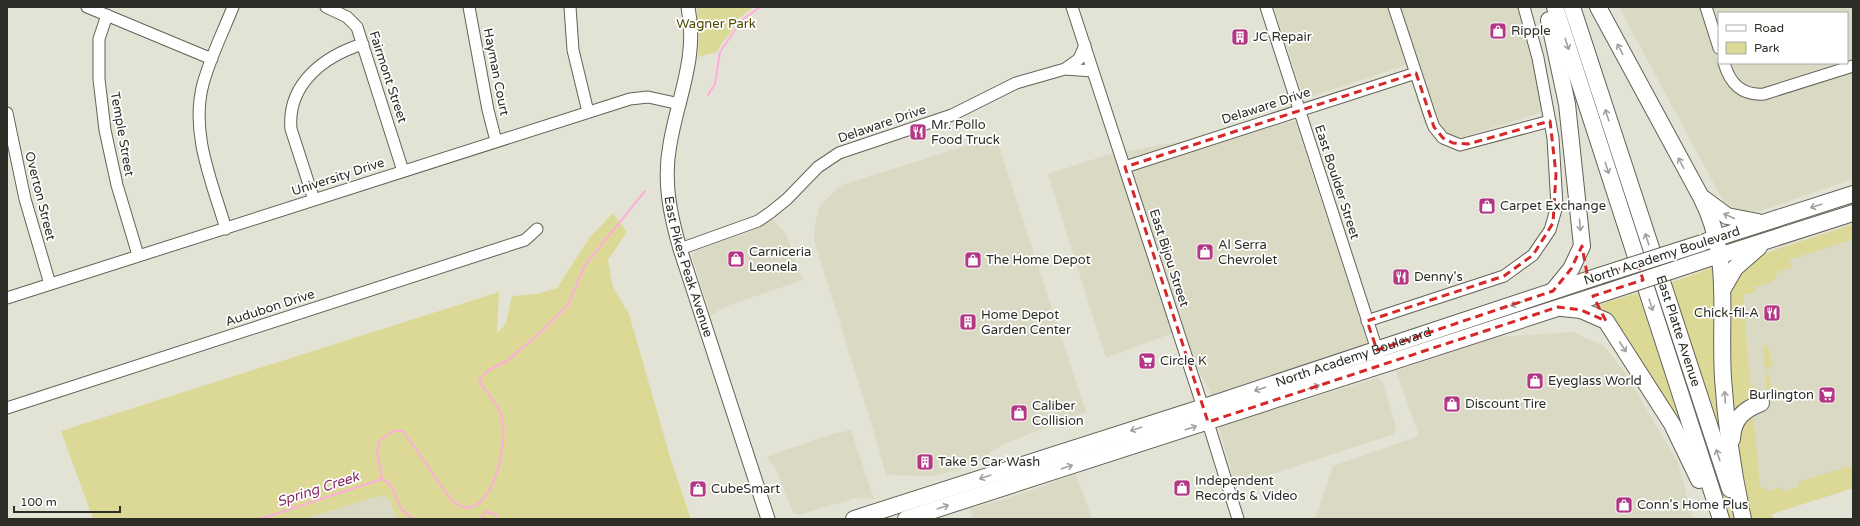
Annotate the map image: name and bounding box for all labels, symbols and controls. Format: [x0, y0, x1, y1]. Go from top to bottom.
legend [1718, 12, 1848, 64]
park label: Wagner Park [676, 16, 756, 32]
shop icon: Ripple [1488, 21, 1508, 41]
text: Road [1754, 21, 1784, 35]
place label: Ripple [1511, 23, 1551, 39]
street label: Hayman Court [480, 27, 512, 117]
building icon: JC Repair [1230, 27, 1250, 47]
street label: Fairmont Street [366, 29, 410, 125]
place label: JC Repair [1253, 29, 1312, 45]
one-way arrow [1564, 37, 1571, 50]
text: Park [1754, 41, 1780, 55]
one-way arrow [1616, 43, 1623, 55]
street label: Delaware Drive [1220, 84, 1312, 128]
street label: Temple Street [107, 90, 137, 178]
street label: Delaware Drive [836, 101, 928, 147]
one-way arrow [1603, 109, 1610, 122]
place label: Mr. Pollo Food Truck [931, 117, 1000, 148]
restaurant icon: Mr. Pollo Food Truck [908, 122, 928, 142]
street label: East Boulder Street [1311, 123, 1363, 241]
street label: Overton Street [21, 150, 59, 242]
street label: University Drive [290, 154, 386, 200]
one-way arrow [1677, 157, 1685, 169]
one-way arrow [1604, 161, 1611, 174]
street label: East Pikes Peak Avenue [661, 195, 716, 339]
shop icon: Carpet Exchange [1477, 196, 1497, 216]
place label: Carpet Exchange [1500, 198, 1606, 214]
one-way arrow [1810, 203, 1823, 210]
street label: East Bijou Street [1146, 207, 1192, 309]
one-way arrow [1724, 212, 1736, 219]
one-way arrow [1577, 218, 1584, 231]
street label: North Academy Boulevard [1582, 223, 1742, 289]
one-way arrow [1643, 233, 1650, 246]
place label: Al Serra Chevrolet [1218, 237, 1277, 268]
shop icon: Al Serra Chevrolet [1195, 242, 1215, 262]
place label: Carniceria Leonela [749, 244, 811, 275]
shop icon: Carniceria Leonela [726, 249, 746, 269]
shop icon: The Home Depot [963, 250, 983, 270]
place label: The Home Depot [986, 252, 1091, 268]
restaurant icon: Denny's [1391, 267, 1411, 287]
place label: Denny's [1414, 269, 1463, 285]
street label: East Platte Avenue [1653, 273, 1704, 389]
street label: Audubon Drive [223, 286, 317, 330]
one-way arrow [1648, 298, 1655, 311]
one-way arrow [1510, 300, 1522, 308]
restaurant icon: Chick-fil-A [1762, 303, 1782, 323]
place label: Chick-fil-A [1694, 305, 1759, 321]
place label: Home Depot Garden Center [981, 307, 1071, 338]
building icon: Home Depot Garden Center [958, 312, 978, 332]
street label: North Academy Boulevard [1273, 324, 1434, 391]
one-way arrow [1619, 341, 1627, 352]
supermarket icon: Circle K [1137, 351, 1157, 371]
place label: Circle K [1160, 353, 1207, 369]
shop icon: Eyeglass World [1525, 371, 1545, 391]
place label: Eyeglass World [1548, 373, 1642, 389]
one-way arrow [1308, 383, 1320, 391]
supermarket icon: Burlington [1817, 385, 1837, 405]
one-way arrow [1253, 386, 1266, 393]
place label: Burlington [1749, 387, 1814, 403]
one-way arrow [1721, 391, 1728, 404]
shop icon: Discount Tire [1442, 394, 1462, 414]
place label: Discount Tire [1465, 396, 1546, 412]
place label: Caliber Collision [1032, 398, 1084, 429]
shop icon: Caliber Collision [1009, 403, 1029, 423]
one-way arrow [1184, 424, 1197, 431]
one-way arrow [1130, 426, 1143, 433]
one-way arrow [1714, 450, 1722, 462]
building icon: Take 5 Car Wash [915, 452, 935, 472]
place label: Take 5 Car Wash [938, 454, 1040, 470]
one-way arrow [1061, 463, 1073, 471]
water label: Spring Creek [275, 467, 363, 510]
place label: Independent Records & Video [1195, 473, 1298, 504]
one-way arrow [979, 474, 992, 481]
shop icon: Independent Records & Video [1172, 478, 1192, 498]
shop icon: CubeSmart [688, 479, 708, 499]
place label: CubeSmart [711, 481, 780, 497]
scale bar [14, 488, 120, 514]
text: 100 m [20, 495, 57, 509]
shop icon: Conn's Home Plus [1614, 495, 1634, 515]
place label: Conn's Home Plus [1637, 497, 1748, 513]
one-way arrow [936, 503, 949, 510]

